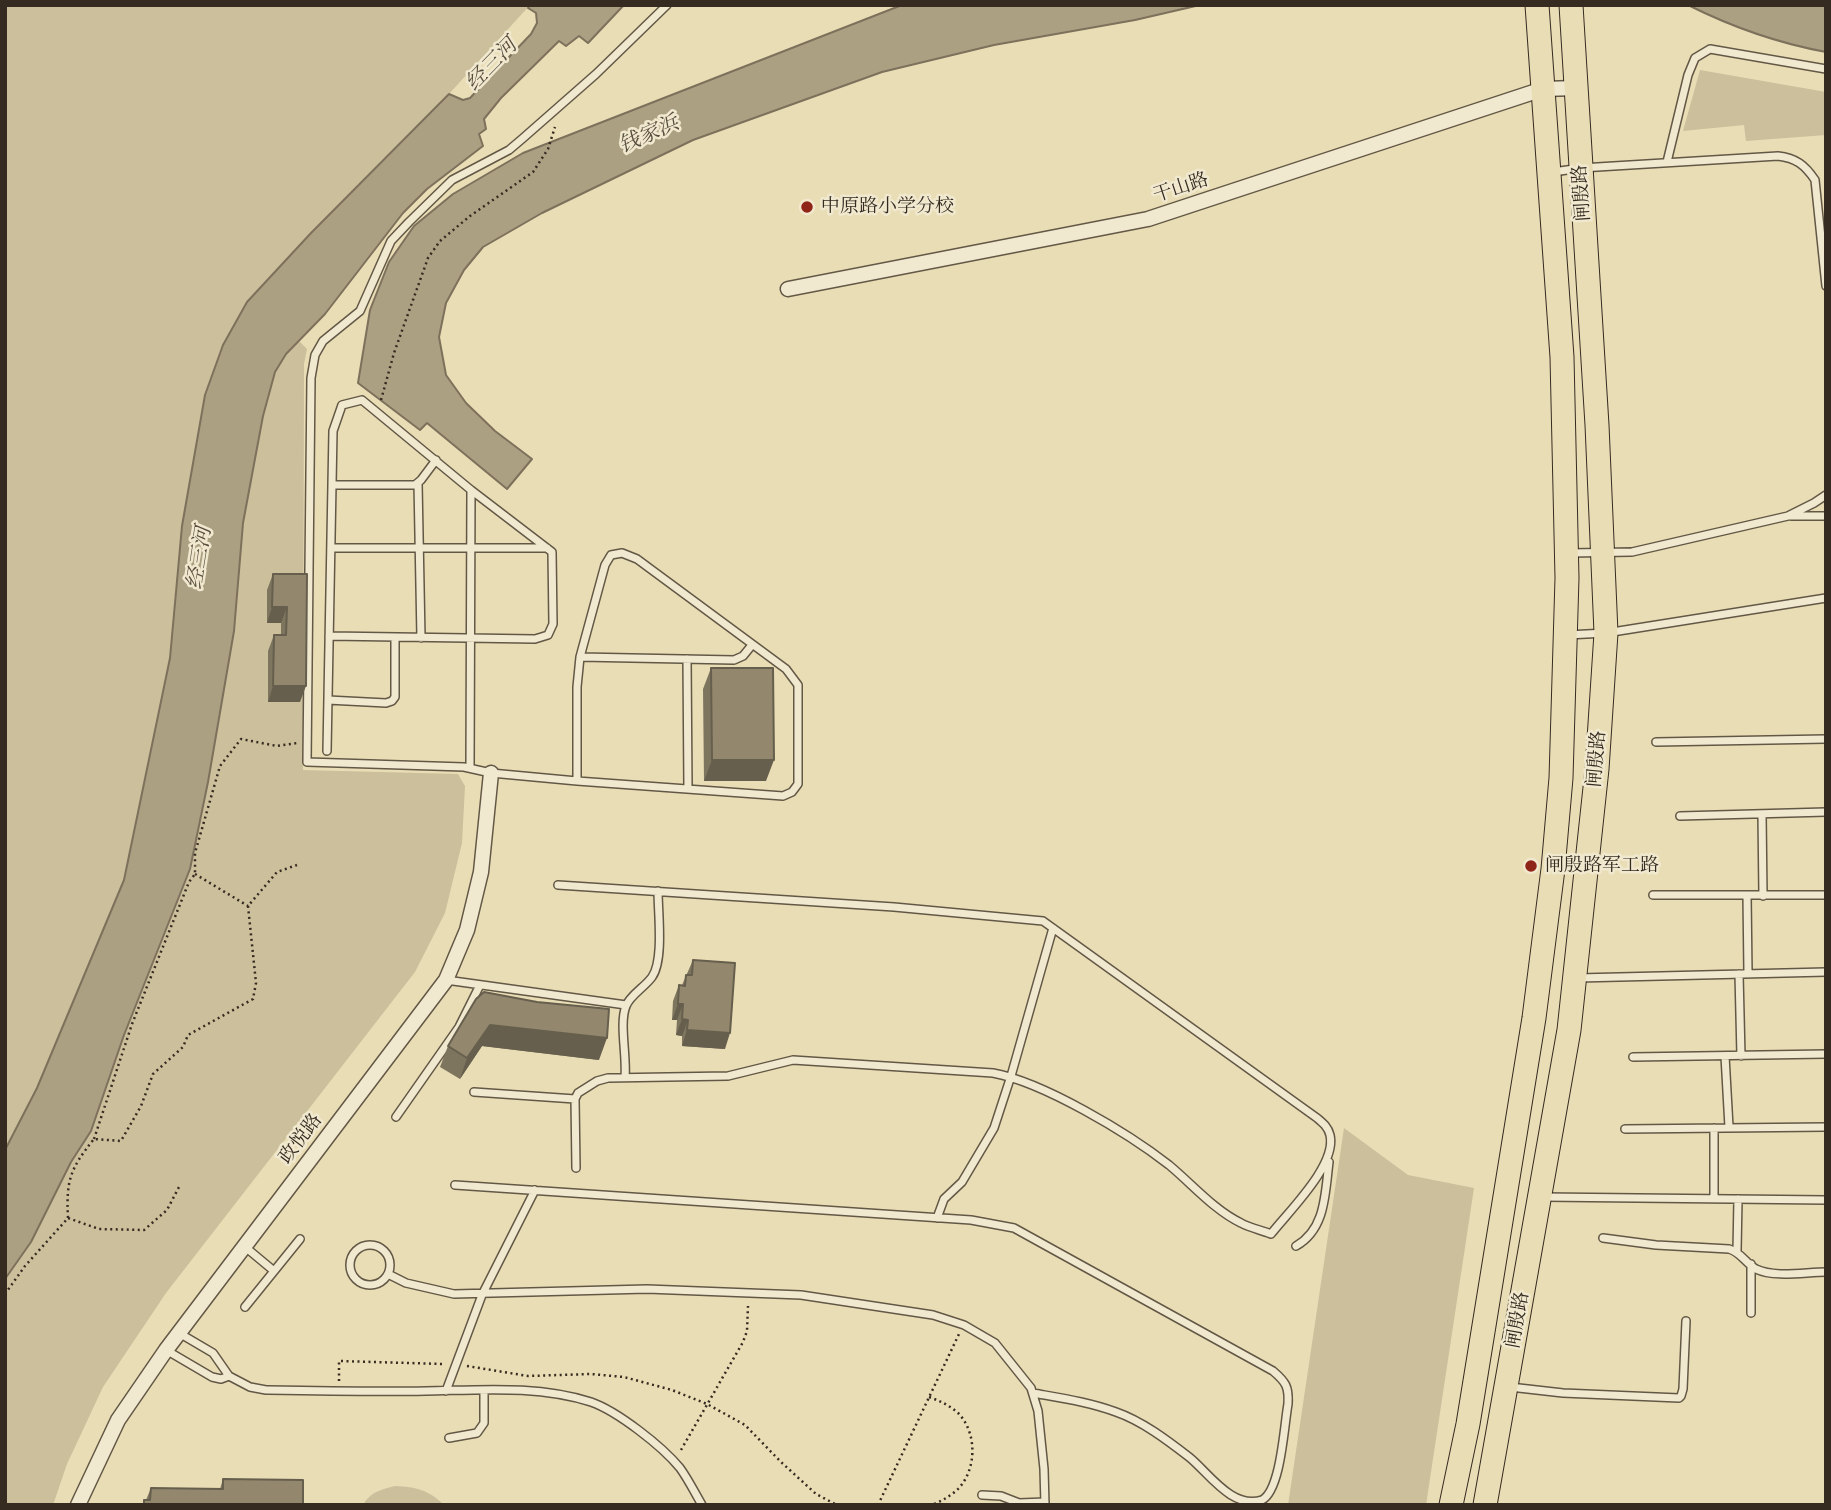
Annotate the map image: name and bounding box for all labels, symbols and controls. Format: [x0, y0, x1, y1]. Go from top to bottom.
water label: 经三河 [461, 34, 523, 96]
water label: 钱家浜 [615, 111, 683, 159]
street label: 闸殷路 [1569, 164, 1595, 222]
street label: 干山路 [1150, 168, 1212, 208]
place label: 中原路小学分校 [821, 196, 954, 218]
marker: 中原路小学分校 [799, 199, 815, 215]
water label: 经三河 [183, 525, 217, 591]
street label: 闸殷路 [1583, 730, 1611, 788]
place label: 闸殷路军工路 [1545, 855, 1659, 877]
marker: 闸殷路军工路 [1523, 858, 1539, 874]
street label: 政悦路 [275, 1109, 327, 1169]
street label: 闸殷路 [1502, 1290, 1534, 1350]

